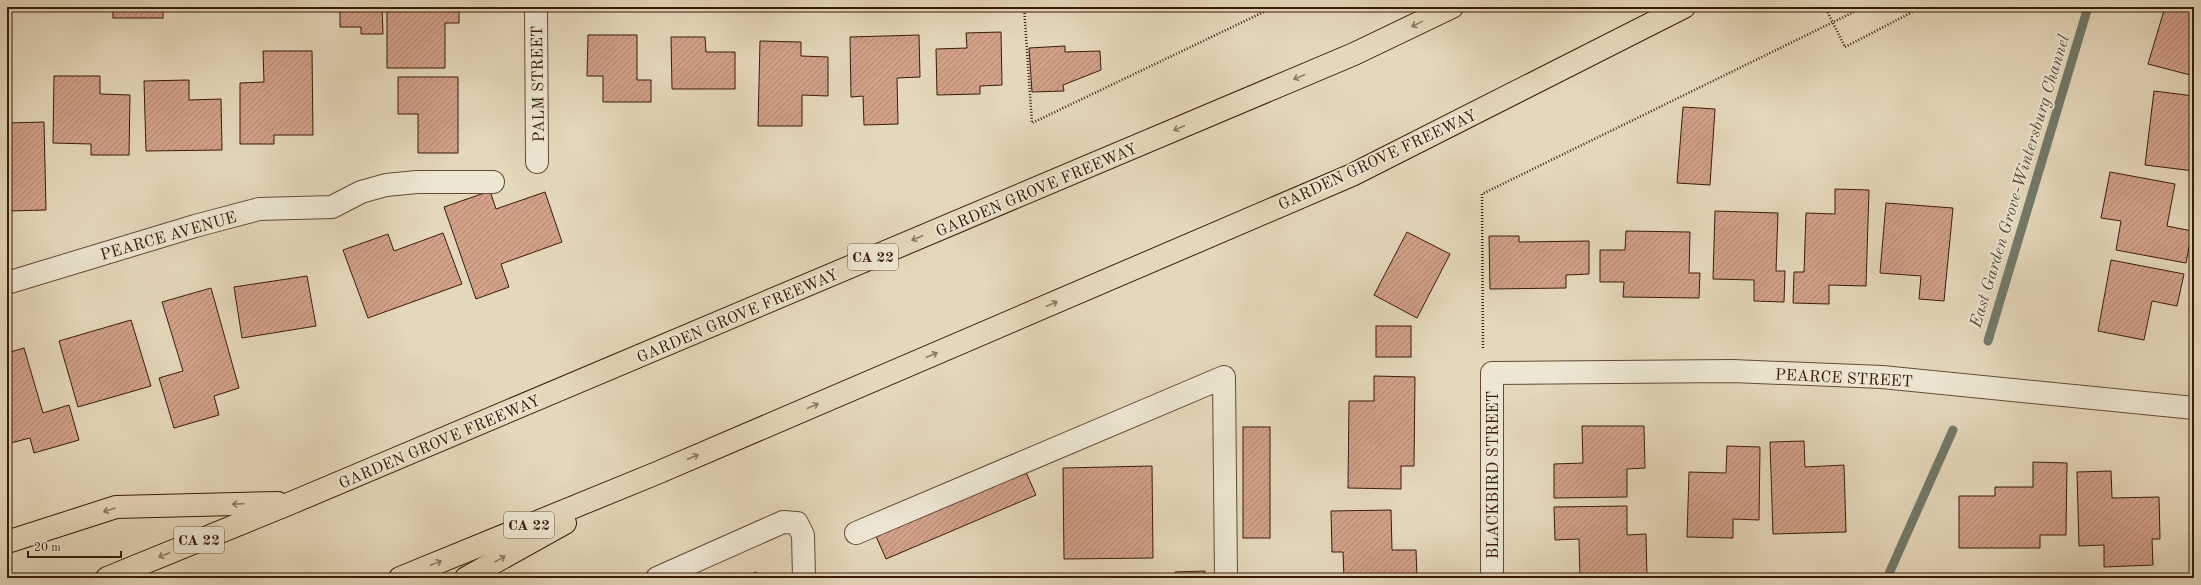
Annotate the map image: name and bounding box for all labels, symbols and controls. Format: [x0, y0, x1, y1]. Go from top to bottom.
one-way arrow [1411, 21, 1423, 28]
street label: PALM STREET [530, 25, 548, 143]
water label: East Garden Grove-Wintersburg Channel [1967, 33, 2073, 331]
one-way arrow [1293, 74, 1305, 82]
street label: GARDEN GROVE FREEWAY [1276, 108, 1480, 214]
one-way arrow [1173, 125, 1185, 132]
street label: GARDEN GROVE FREEWAY [934, 141, 1140, 241]
street label: PEARCE AVENUE [99, 210, 238, 264]
one-way arrow [912, 235, 924, 243]
road number: CA 22 [848, 244, 898, 270]
street label: GARDEN GROVE FREEWAY [635, 267, 841, 367]
one-way arrow [1045, 299, 1057, 307]
one-way arrow [926, 351, 938, 358]
street label: PEARCE STREET [1774, 367, 1913, 391]
street label: BLACKBIRD STREET [1486, 391, 1502, 559]
street label: GARDEN GROVE FREEWAY [337, 393, 543, 493]
one-way arrow [806, 402, 818, 409]
one-way arrow [687, 453, 699, 461]
one-way arrow [232, 500, 245, 508]
one-way arrow [102, 507, 115, 514]
road number: CA 22 [504, 512, 554, 538]
road number: CA 22 [174, 527, 224, 553]
scale bar [28, 533, 121, 559]
text: 20 m [34, 542, 61, 554]
one-way arrow [159, 551, 171, 559]
one-way arrow [494, 555, 506, 563]
one-way arrow [430, 559, 442, 567]

